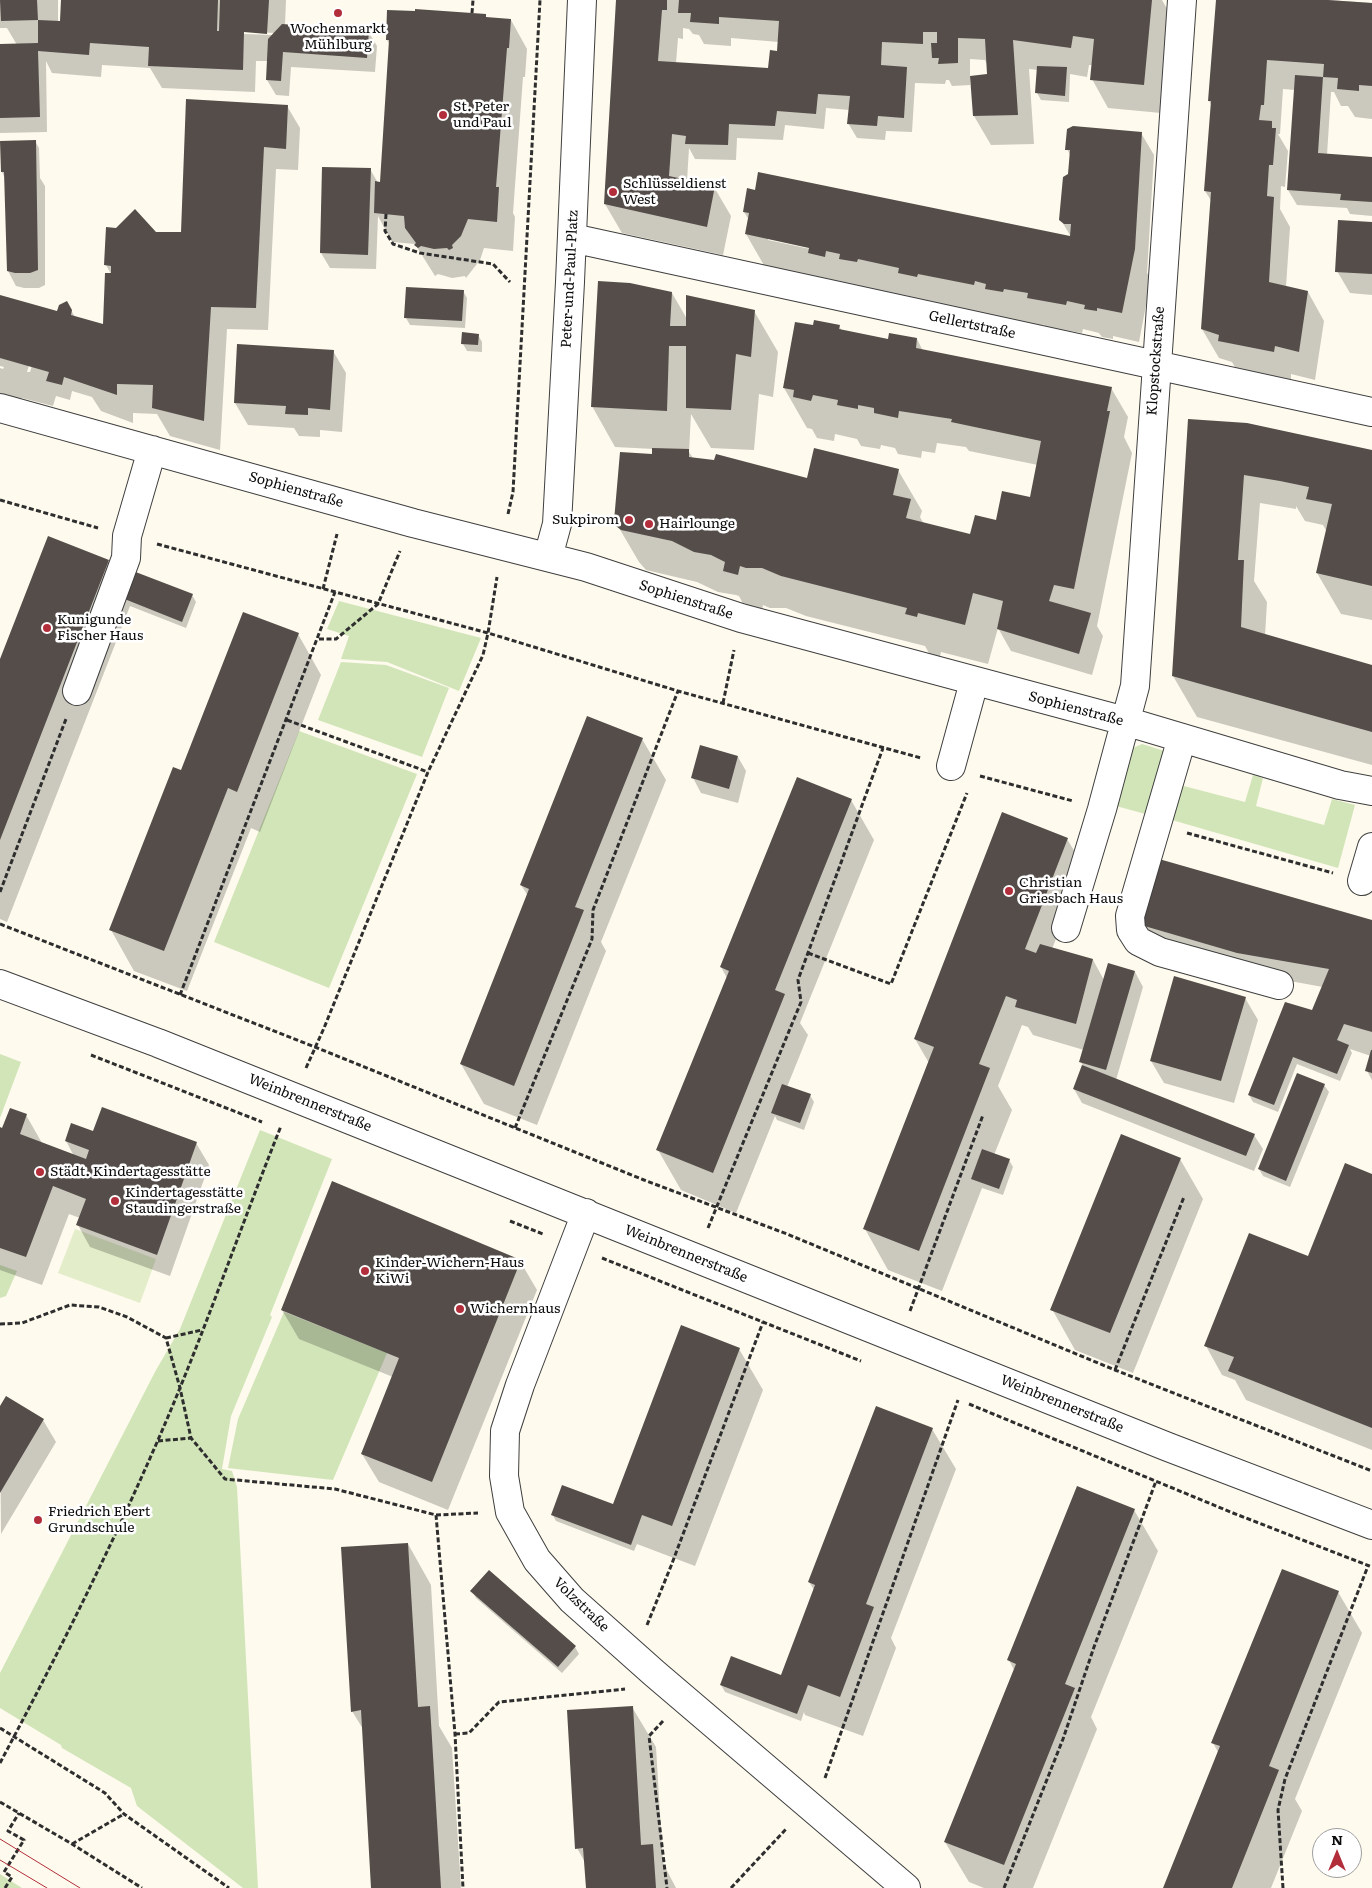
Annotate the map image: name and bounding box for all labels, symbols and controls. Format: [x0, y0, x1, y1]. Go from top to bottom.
marker: Wochenmarkt Mühlburg [332, 7, 344, 19]
place label: Wochenmarkt Mühlburg [290, 21, 386, 54]
place label: St. Peter und Paul [453, 99, 512, 132]
marker: St. Peter und Paul [437, 109, 449, 121]
place label: Schlüsseldienst West [623, 176, 726, 208]
marker: Schlüsseldienst West [607, 186, 619, 198]
street label: Peter-und-Paul-Platz [558, 210, 582, 348]
street label: Klopstockstraße [1144, 306, 1168, 416]
street label: Gellertstraße [927, 308, 1017, 342]
street label: Sophienstraße [247, 468, 345, 512]
place label: Sukpirom [552, 512, 619, 528]
marker: Sukpirom [623, 514, 635, 526]
place label: Hairlounge [659, 516, 735, 532]
marker: Hairlounge [643, 518, 655, 530]
street label: Sophienstraße [637, 577, 735, 623]
place label: Kunigunde Fischer Haus [57, 612, 143, 644]
marker: Kunigunde Fischer Haus [41, 622, 53, 634]
street label: Sophienstraße [1027, 688, 1125, 730]
place label: Christian Griesbach Haus [1019, 875, 1123, 908]
marker: Christian Griesbach Haus [1003, 885, 1015, 897]
street label: Weinbrennerstraße [246, 1071, 374, 1135]
place label: Städt. Kindertagesstätte [50, 1164, 211, 1180]
marker: Städt. Kindertagesstätte [34, 1166, 46, 1178]
place label: Kindertagesstätte Staudingerstraße [125, 1185, 243, 1218]
marker: Kindertagesstätte Staudingerstraße [109, 1195, 121, 1207]
street label: Weinbrennerstraße [622, 1222, 750, 1286]
place label: Kinder-Wichern-Haus KiWi [375, 1255, 524, 1288]
marker: Kinder-Wichern-Haus KiWi [359, 1265, 371, 1277]
place label: Wichernhaus [470, 1301, 560, 1317]
marker: Wichernhaus [454, 1303, 466, 1315]
street label: Weinbrennerstraße [998, 1372, 1126, 1436]
place label: Friedrich Ebert Grundschule [48, 1504, 150, 1536]
marker: Friedrich Ebert Grundschule [32, 1514, 44, 1526]
street label: Volzstraße [550, 1574, 612, 1636]
north arrow [1312, 1828, 1362, 1878]
text: N [1331, 1829, 1343, 1849]

